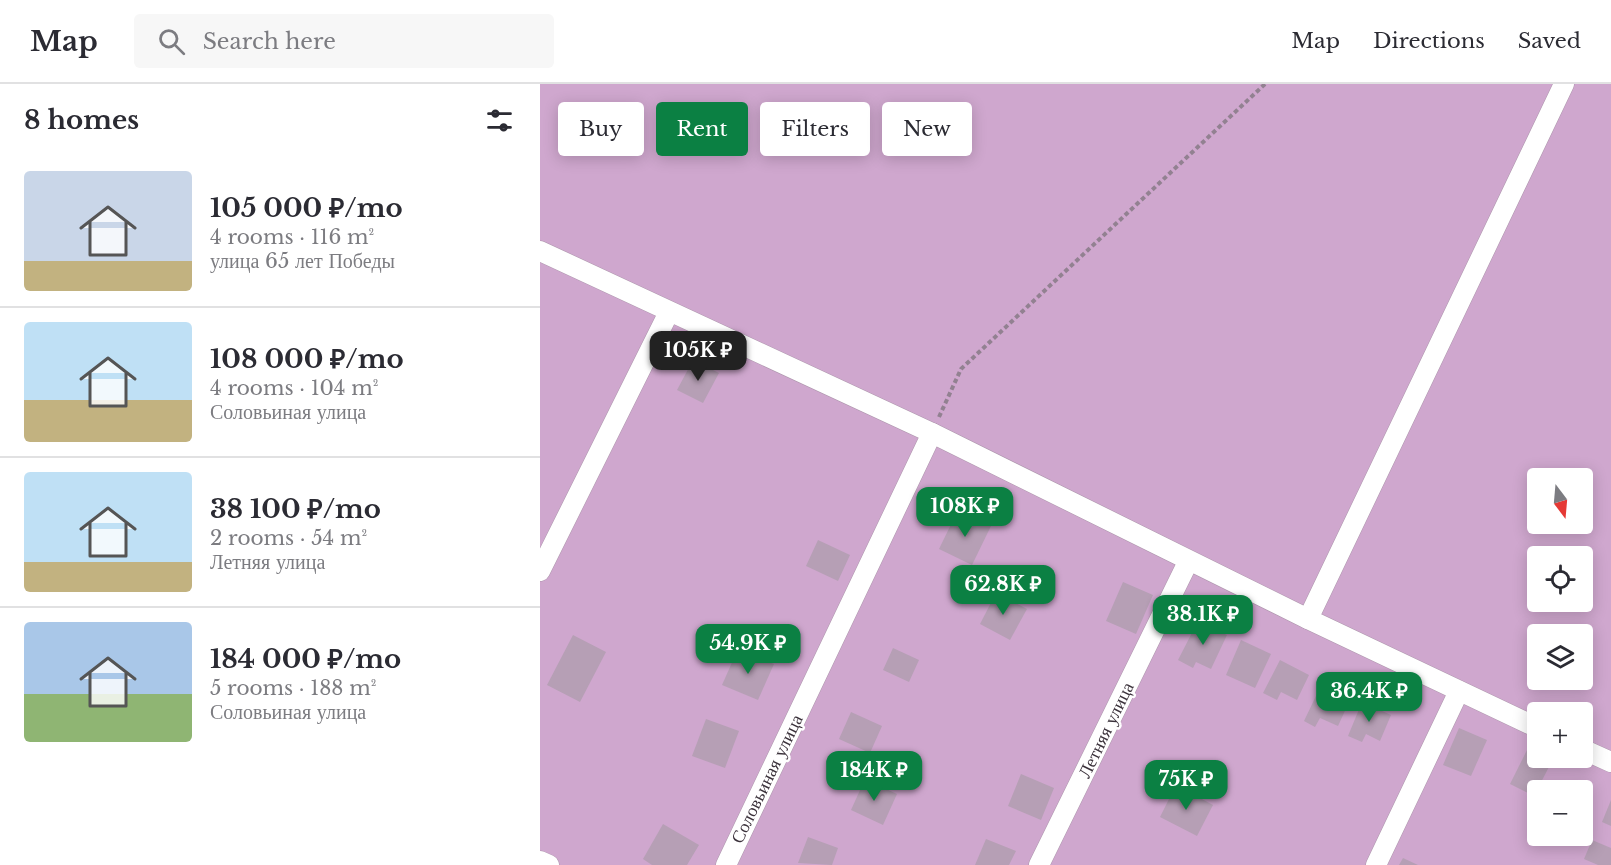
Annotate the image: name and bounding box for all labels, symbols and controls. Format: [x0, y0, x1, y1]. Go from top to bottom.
search box [134, 14, 554, 68]
text: Map [30, 24, 98, 59]
icon: search [155, 25, 188, 58]
text: Search here [203, 28, 336, 55]
text: Map [1291, 28, 1340, 54]
text: Directions [1373, 28, 1485, 54]
text: Saved [1518, 28, 1581, 54]
chip: Buy [558, 102, 644, 156]
chip: Rent [656, 102, 748, 156]
chip: Filters [760, 102, 870, 156]
chip: New [882, 102, 972, 156]
text: 8 homes [24, 104, 139, 136]
icon: filters [483, 104, 516, 137]
text: 105 000 ₽/mo [210, 192, 403, 224]
icon: home [72, 195, 144, 267]
text: 4 rooms · 116 m² [210, 225, 374, 249]
text: улица 65 лет Победы [210, 249, 395, 273]
pin: 105K ₽ [649, 331, 747, 382]
text: 105K ₽ [664, 338, 732, 362]
text: 108 000 ₽/mo [210, 343, 404, 375]
icon: home [72, 346, 144, 418]
text: 4 rooms · 104 m² [210, 376, 378, 400]
text: Соловьиная улица [210, 400, 366, 424]
north arrow [1527, 468, 1593, 534]
map controls [1527, 468, 1593, 846]
pin: 108K ₽ [916, 487, 1014, 538]
text: 38 100 ₽/mo [210, 493, 381, 525]
text: 108K ₽ [930, 494, 1000, 518]
icon: home [72, 496, 144, 568]
text: 2 rooms · 54 m² [210, 526, 367, 550]
button: locate [1527, 546, 1593, 612]
text: Летняя улица [210, 550, 325, 574]
pin: 62.8K ₽ [948, 565, 1058, 616]
text: 62.8K ₽ [964, 572, 1042, 596]
pin: 38.1K ₽ [1148, 595, 1258, 646]
text: 38.1K ₽ [1167, 602, 1239, 626]
pin: 54.9K ₽ [693, 624, 803, 675]
button: layers [1527, 624, 1593, 690]
text: 54.9K ₽ [710, 631, 786, 655]
text: 184 000 ₽/mo [210, 643, 401, 675]
icon: home [72, 646, 144, 718]
pin: 36.4K ₽ [1314, 672, 1424, 723]
text: 5 rooms · 188 m² [210, 676, 376, 700]
street label: Летняя улица [1073, 679, 1139, 781]
text: 36.4K ₽ [1330, 679, 1408, 703]
text: Соловьиная улица [210, 700, 366, 724]
button: + [1527, 702, 1593, 768]
street label: Соловьиная улица [726, 711, 808, 847]
pin: 184K ₽ [825, 751, 923, 802]
text: 184K ₽ [840, 758, 908, 782]
pin: 75K ₽ [1144, 760, 1228, 811]
text: 75K ₽ [1159, 767, 1213, 791]
button: − [1527, 780, 1593, 846]

